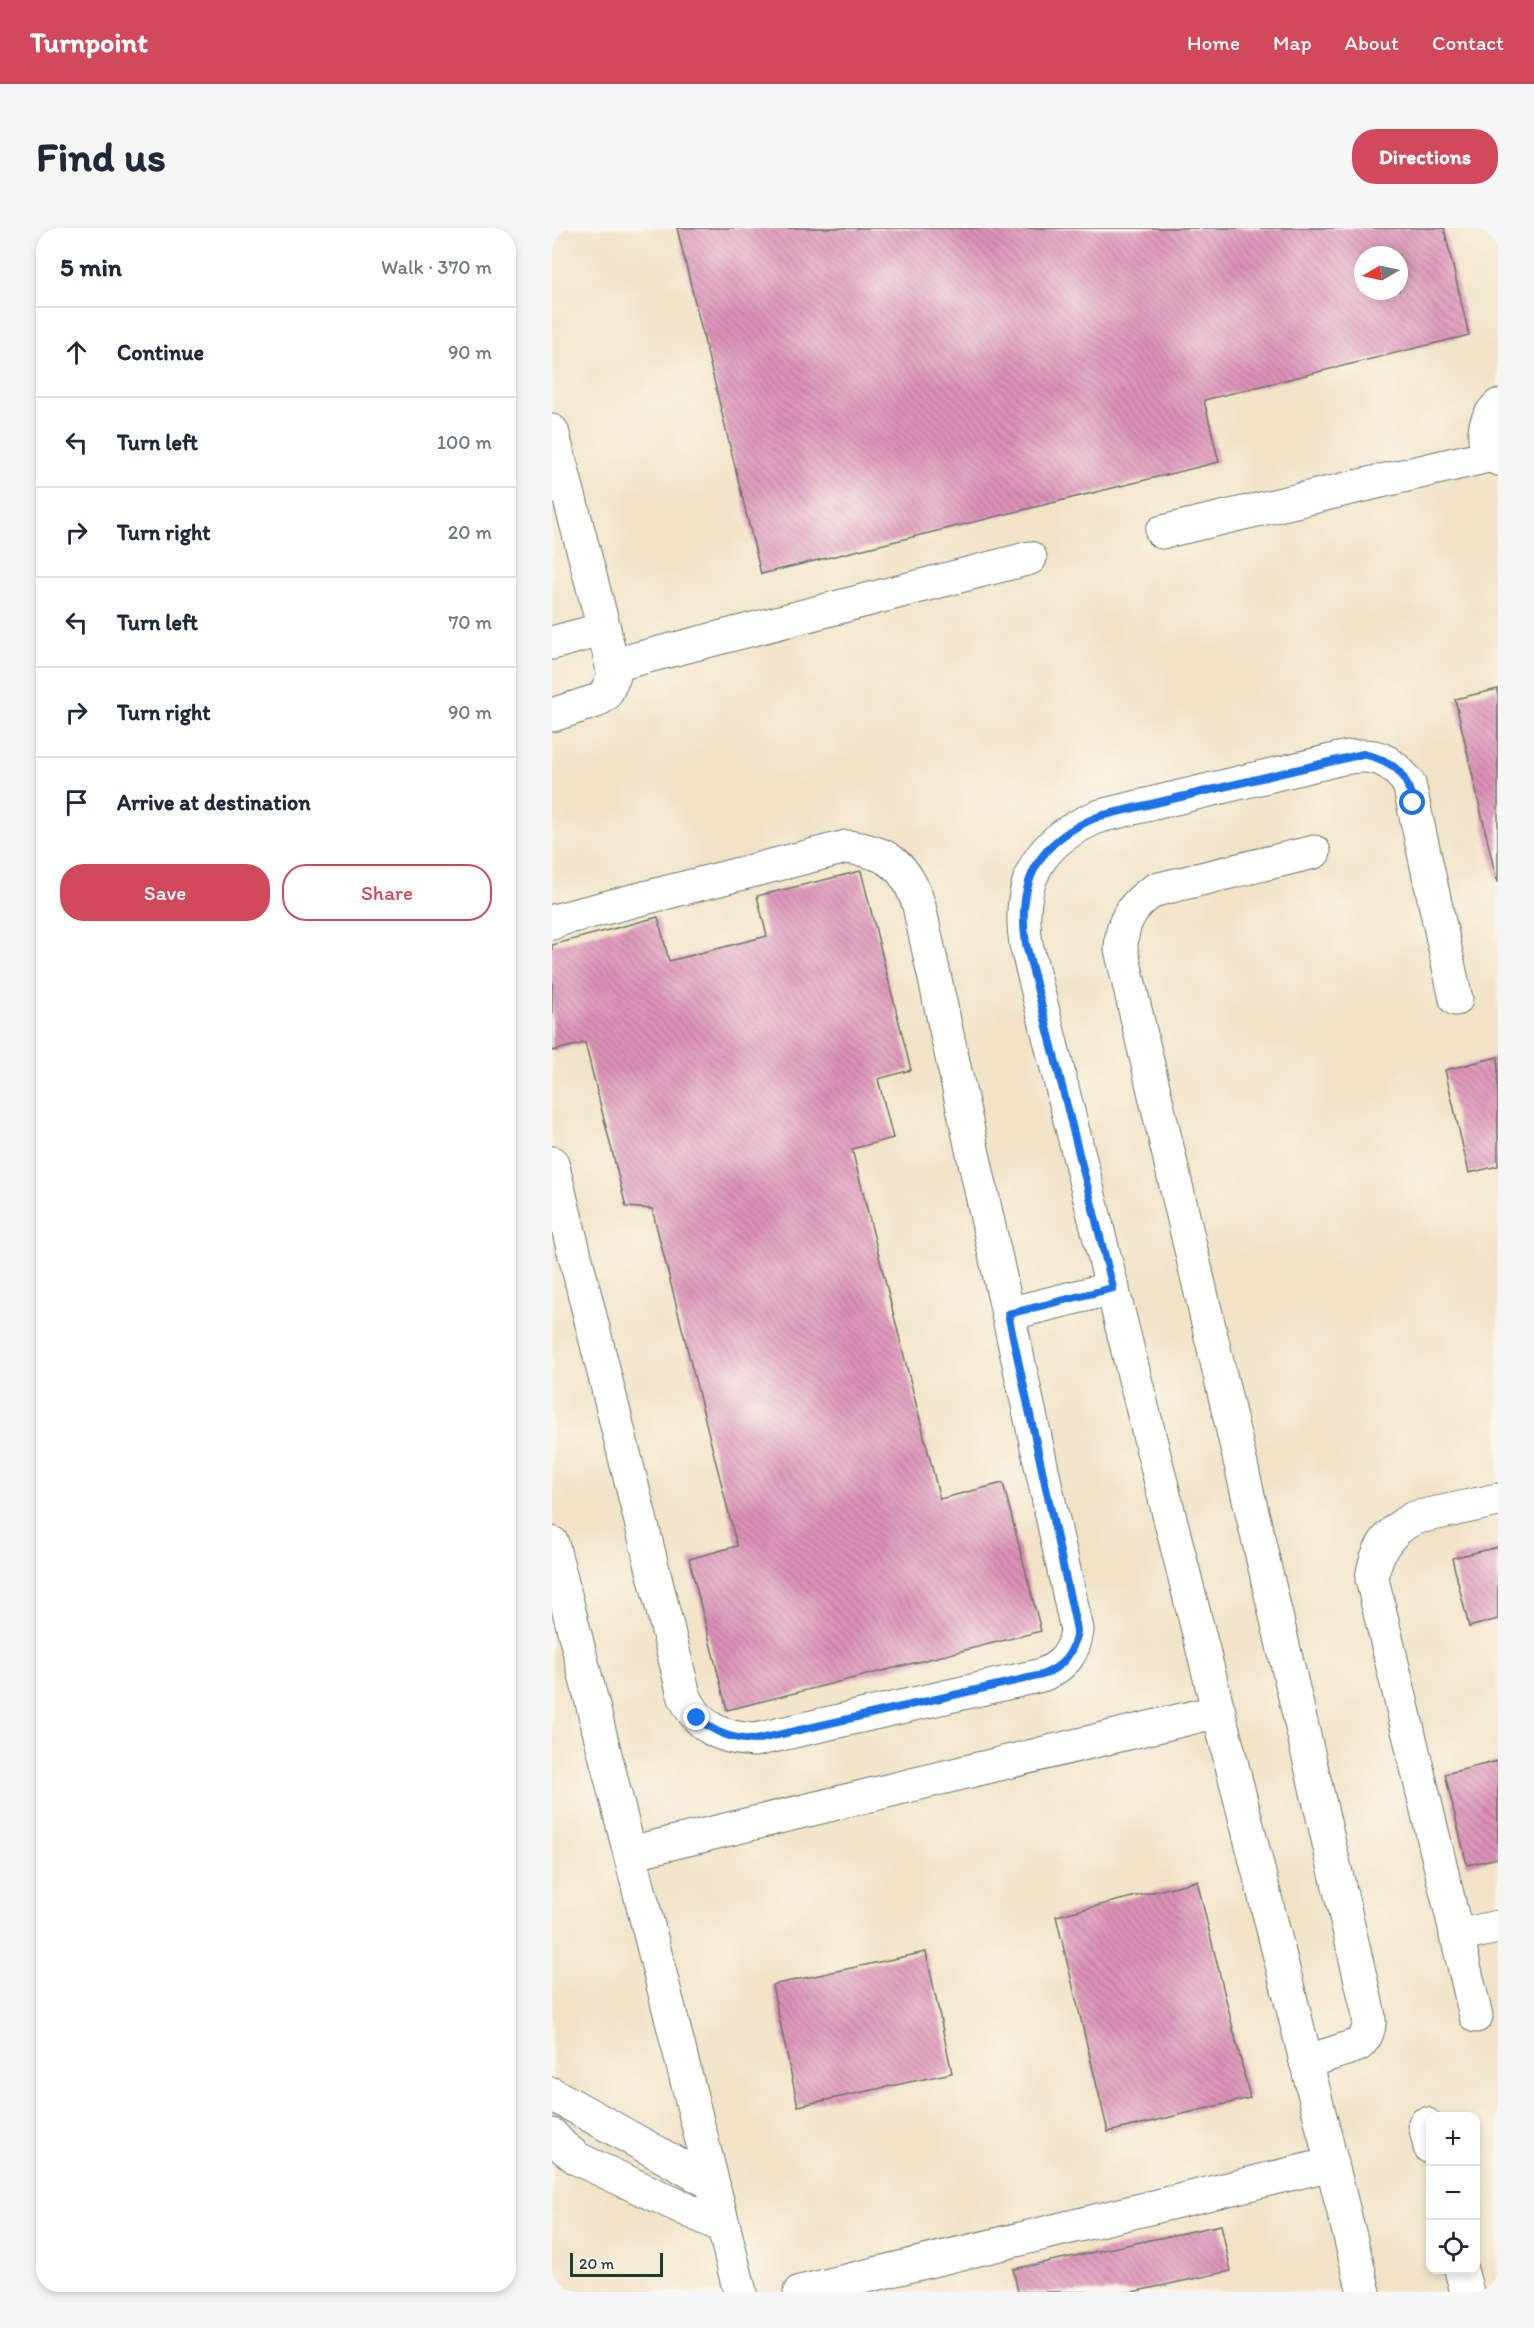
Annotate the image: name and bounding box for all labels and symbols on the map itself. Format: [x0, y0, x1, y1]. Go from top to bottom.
north arrow [1354, 246, 1408, 300]
route start [1399, 789, 1425, 815]
route end [683, 1704, 709, 1730]
scale bar [570, 2250, 663, 2278]

